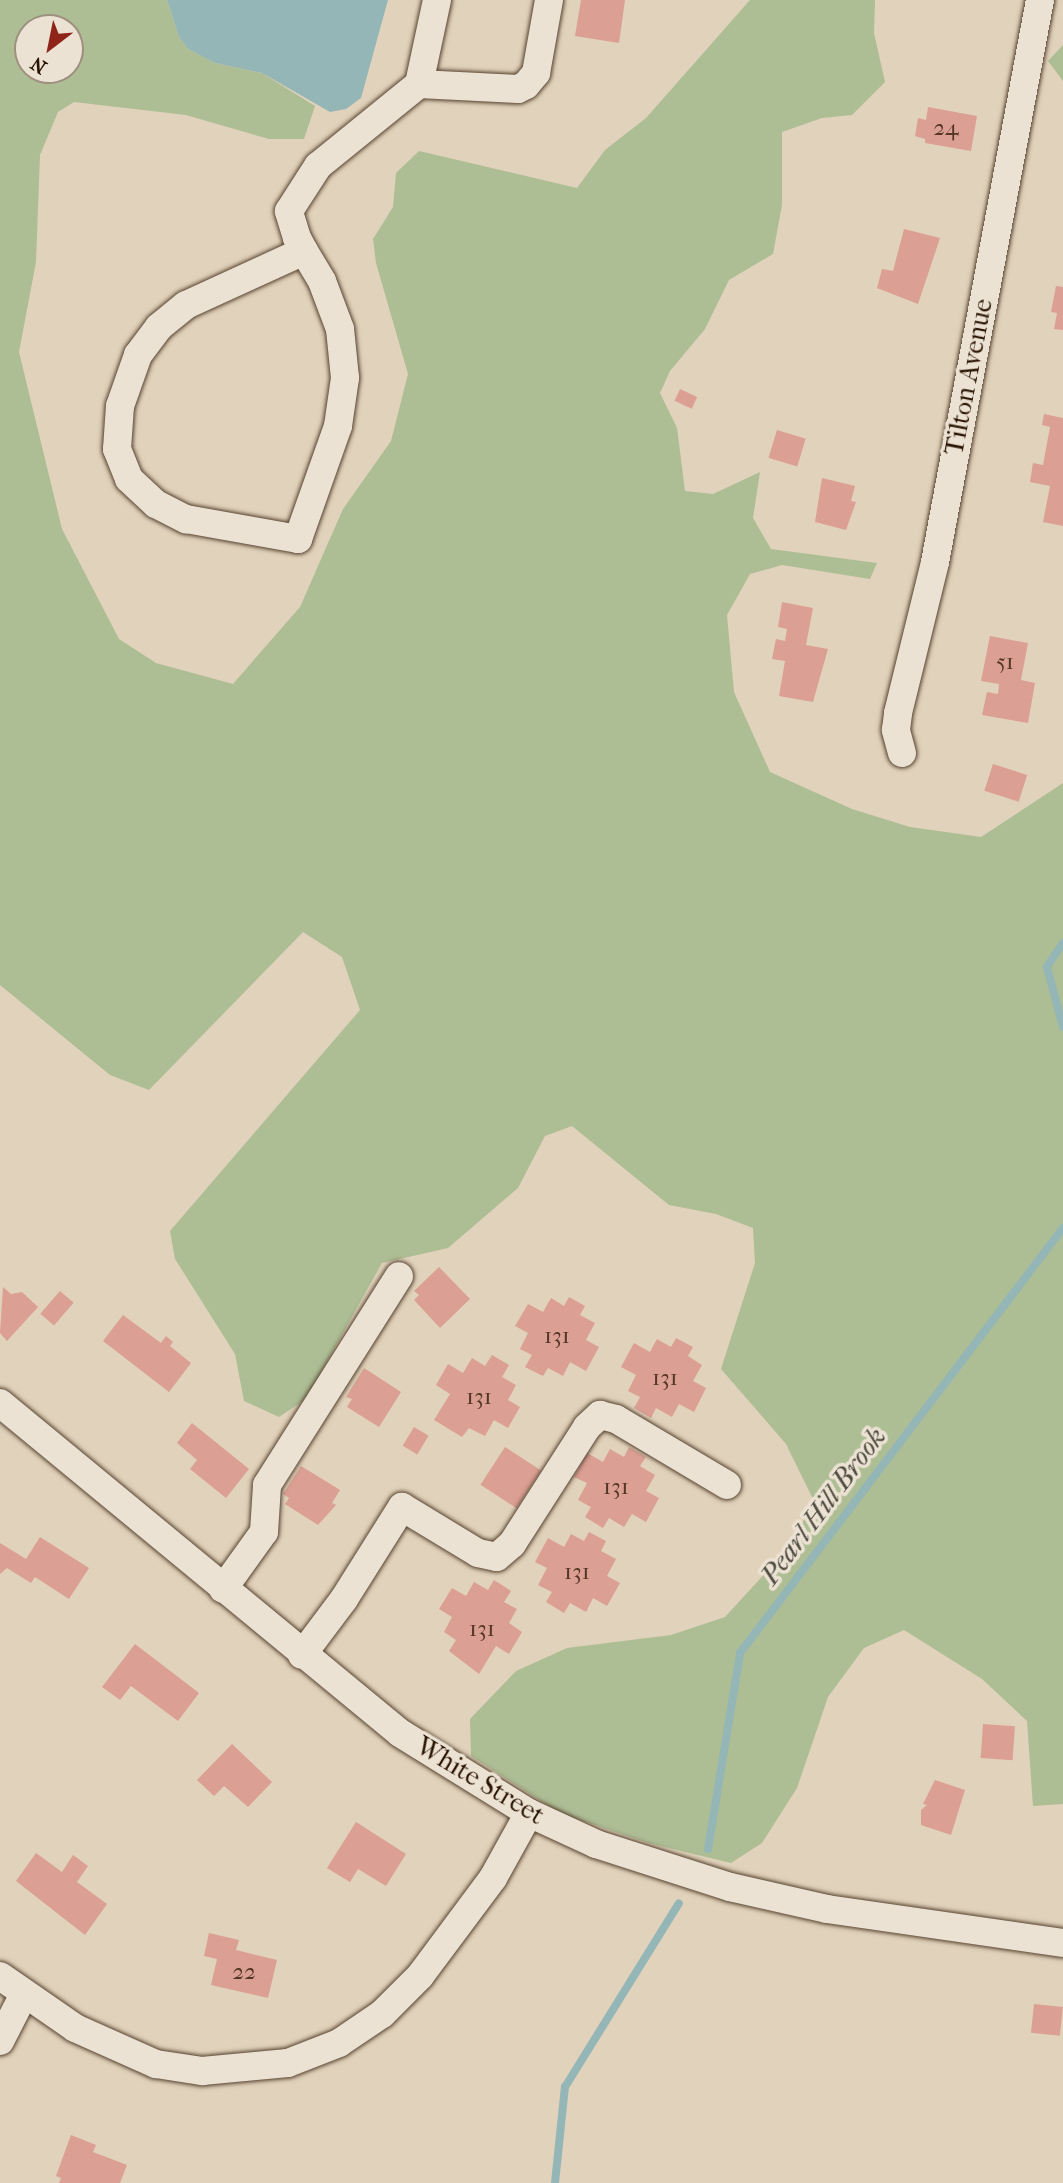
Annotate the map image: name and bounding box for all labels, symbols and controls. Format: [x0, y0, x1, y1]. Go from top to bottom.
north arrow [14, 14, 84, 84]
text: N [27, 52, 51, 78]
house number: 24 [933, 114, 959, 142]
street label: Tilton Avenue [939, 296, 999, 458]
house number: 51 [996, 648, 1014, 676]
house number: 131 [544, 1322, 570, 1350]
house number: 131 [652, 1364, 678, 1392]
house number: 131 [466, 1383, 492, 1411]
water label: Pearl Hill Brook [753, 1421, 893, 1591]
house number: 131 [603, 1473, 629, 1501]
house number: 131 [564, 1558, 590, 1586]
house number: 131 [469, 1615, 495, 1643]
street label: White Street [410, 1731, 550, 1831]
house number: 22 [232, 1958, 256, 1986]

